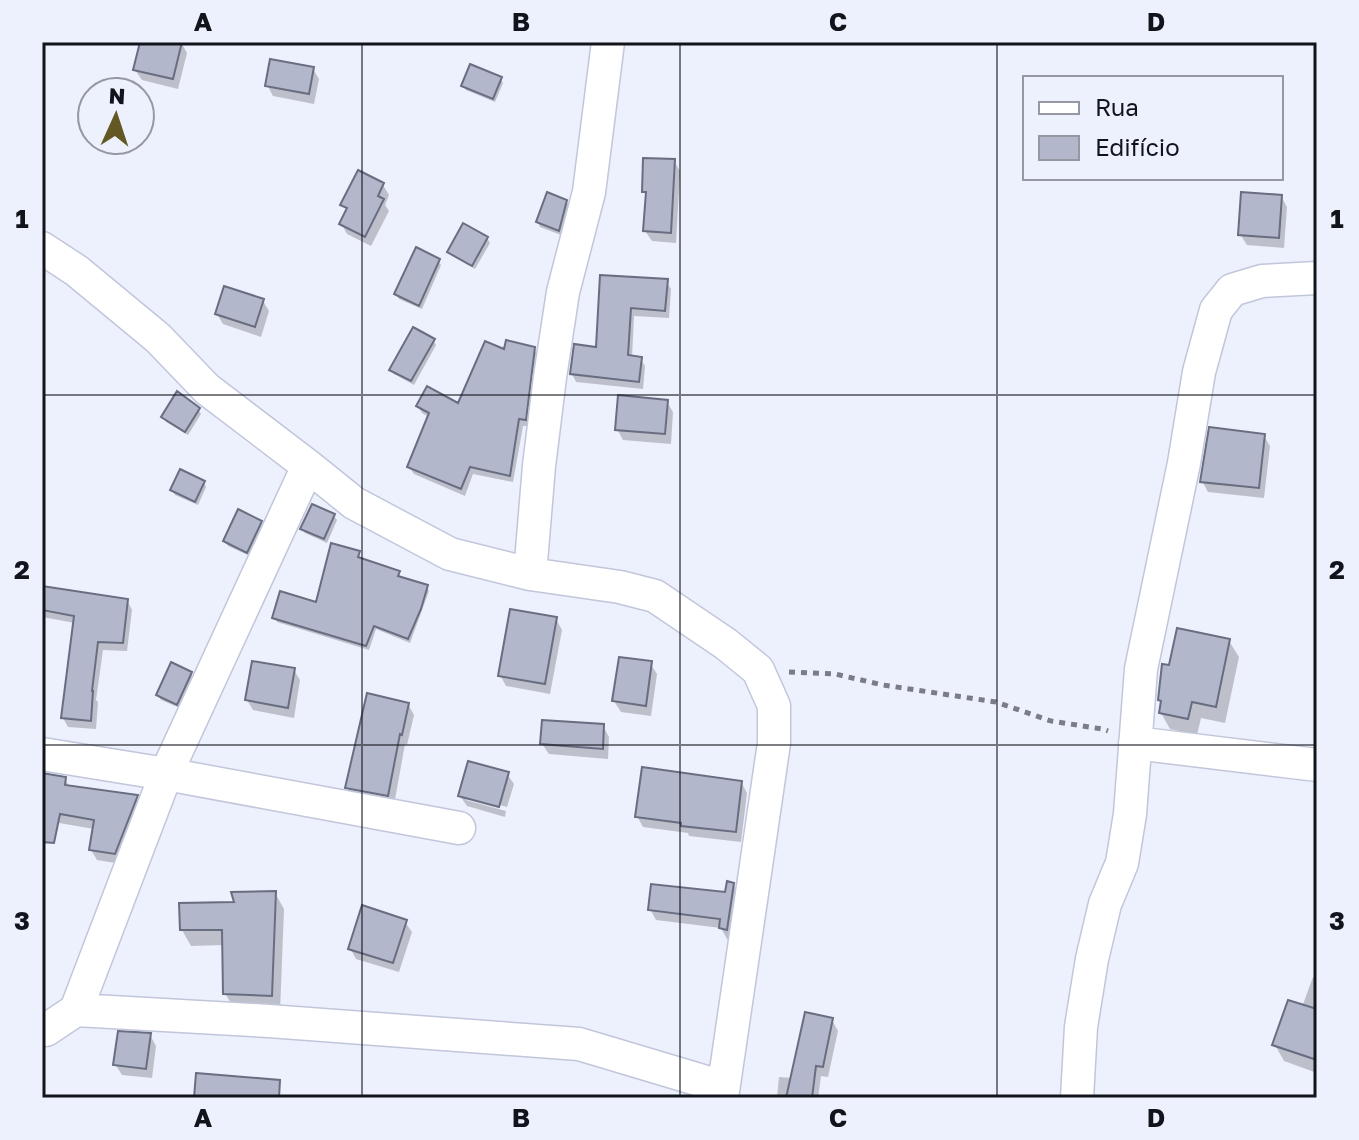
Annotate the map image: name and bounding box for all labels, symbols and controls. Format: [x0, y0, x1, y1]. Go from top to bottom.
text: A [194, 6, 213, 37]
text: B [512, 6, 530, 37]
text: C [829, 6, 847, 37]
text: D [1147, 6, 1165, 37]
north arrow [76, 76, 156, 156]
legend [1023, 76, 1283, 180]
text: N [108, 82, 126, 109]
text: Rua [1095, 92, 1139, 121]
text: Edifício [1095, 132, 1180, 161]
text: 1 [15, 203, 29, 234]
text: 1 [1330, 203, 1344, 234]
text: 2 [14, 554, 30, 585]
text: 2 [1329, 554, 1345, 585]
text: 3 [14, 905, 30, 936]
text: 3 [1329, 905, 1345, 936]
text: A [194, 1102, 213, 1133]
text: B [512, 1102, 530, 1133]
text: C [829, 1102, 847, 1133]
text: D [1147, 1102, 1165, 1133]

